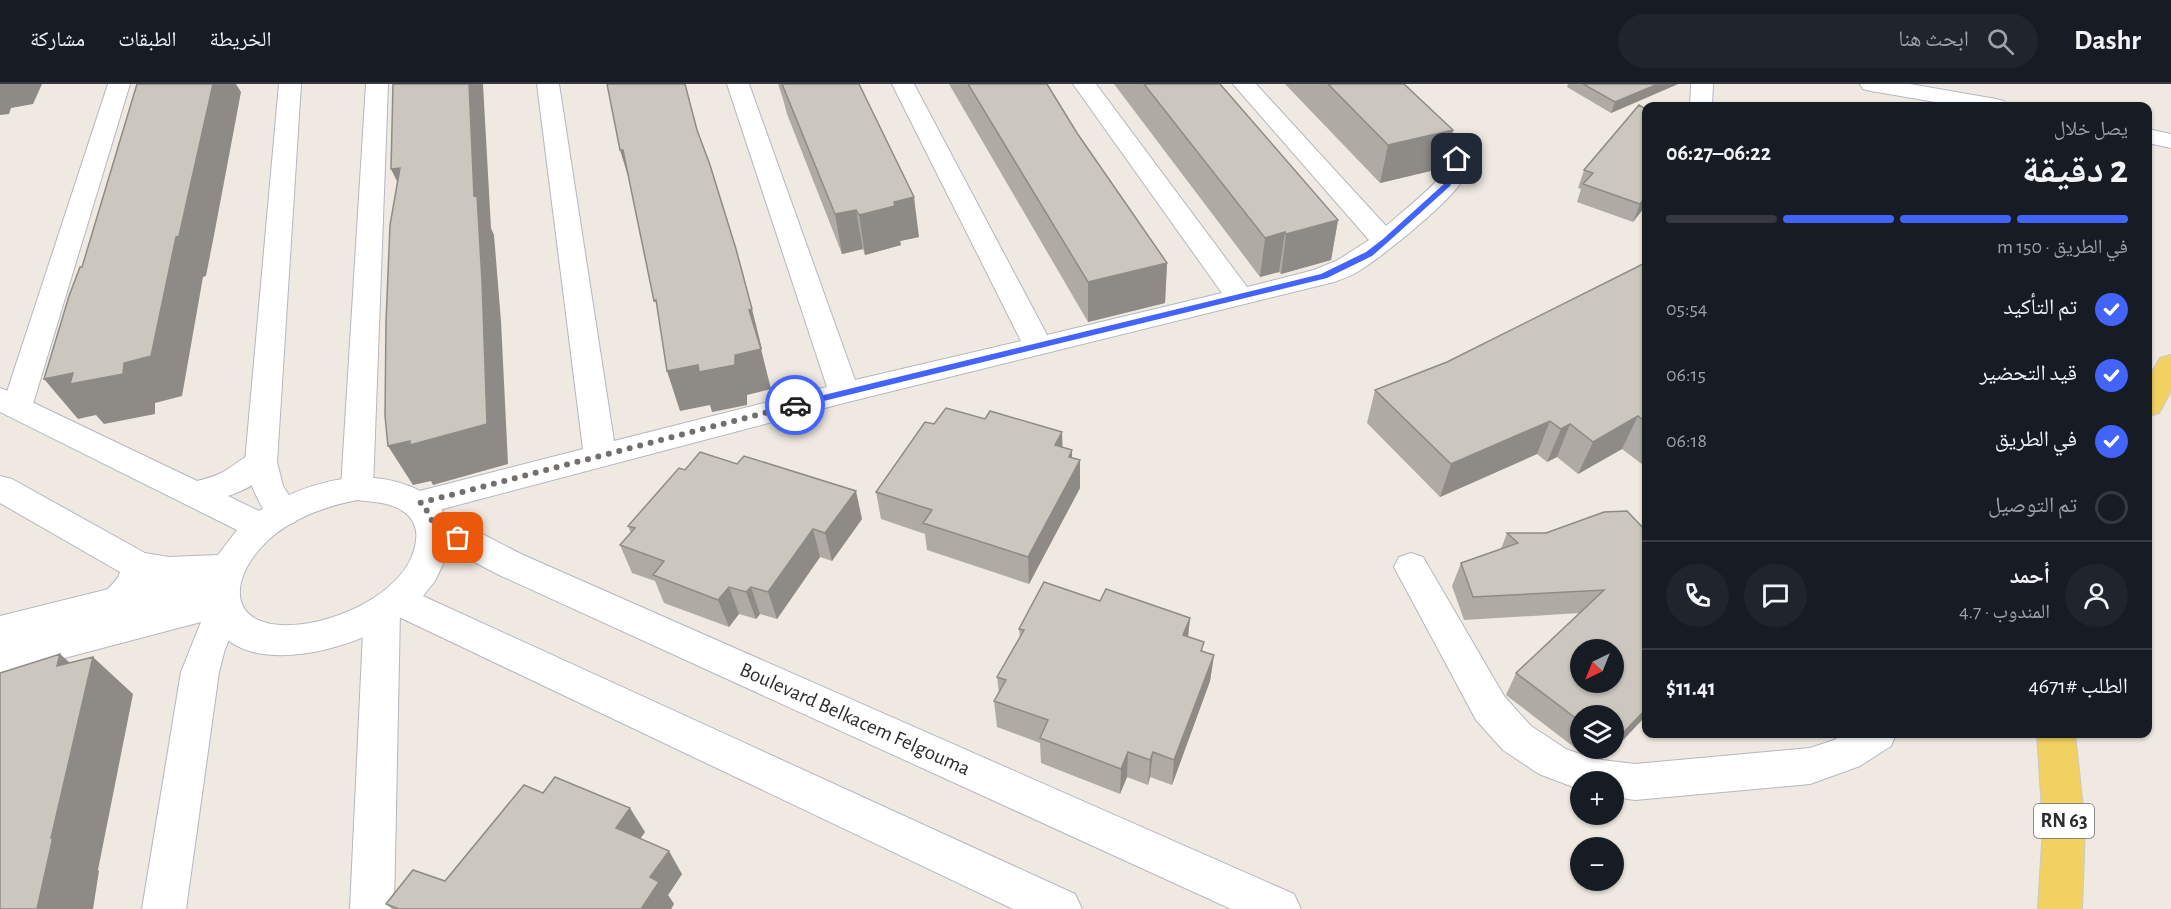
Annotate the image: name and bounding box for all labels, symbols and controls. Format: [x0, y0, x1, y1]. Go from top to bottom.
search box [1618, 14, 2038, 68]
icon: search [1984, 25, 2017, 58]
text: Dashr [2074, 27, 2141, 55]
text: ابحث هنا [1898, 28, 1969, 50]
text: مشاركة [30, 29, 85, 50]
text: الطبقات [118, 29, 177, 50]
text: الخريطة [210, 29, 271, 50]
text: يصل خلال [2054, 119, 2128, 139]
pin [1431, 133, 1482, 184]
icon: home [1440, 142, 1473, 175]
text: 06:22–06:27 [1666, 142, 1771, 164]
text: 2 دقيقة [2022, 151, 2128, 190]
text: في الطريق · 150 m [1997, 237, 2128, 257]
icon: check [2095, 293, 2128, 326]
text: تم التأكيد [2003, 296, 2077, 318]
text: 05:54 [1666, 299, 1707, 319]
icon: check [2095, 359, 2128, 392]
text: قيد التحضير [1979, 362, 2077, 384]
text: 06:15 [1666, 365, 1706, 385]
courier [765, 375, 825, 435]
icon: car [779, 389, 812, 422]
icon: check [2095, 425, 2128, 458]
text: في الطريق [1995, 428, 2077, 450]
text: 06:18 [1666, 431, 1707, 451]
text: تم التوصيل [1988, 494, 2077, 516]
pin [432, 512, 483, 563]
icon: bag [441, 521, 474, 554]
button: phone [1666, 564, 1729, 627]
button: chat [1744, 564, 1807, 627]
button: person [2065, 564, 2128, 627]
text: أحمد [2010, 565, 2050, 587]
text: المندوب · 4.7 [1959, 602, 2050, 622]
north arrow [1570, 639, 1624, 693]
map controls [1570, 639, 1624, 891]
street label: Boulevard Belkacem Felgouma [737, 659, 974, 779]
text: الطلب #4671 [2028, 675, 2128, 697]
text: $11.41 [1666, 677, 1716, 699]
button: layers [1570, 705, 1624, 759]
button: + [1570, 771, 1624, 825]
road number: RN 63 [2034, 804, 2094, 838]
button: − [1570, 837, 1624, 891]

